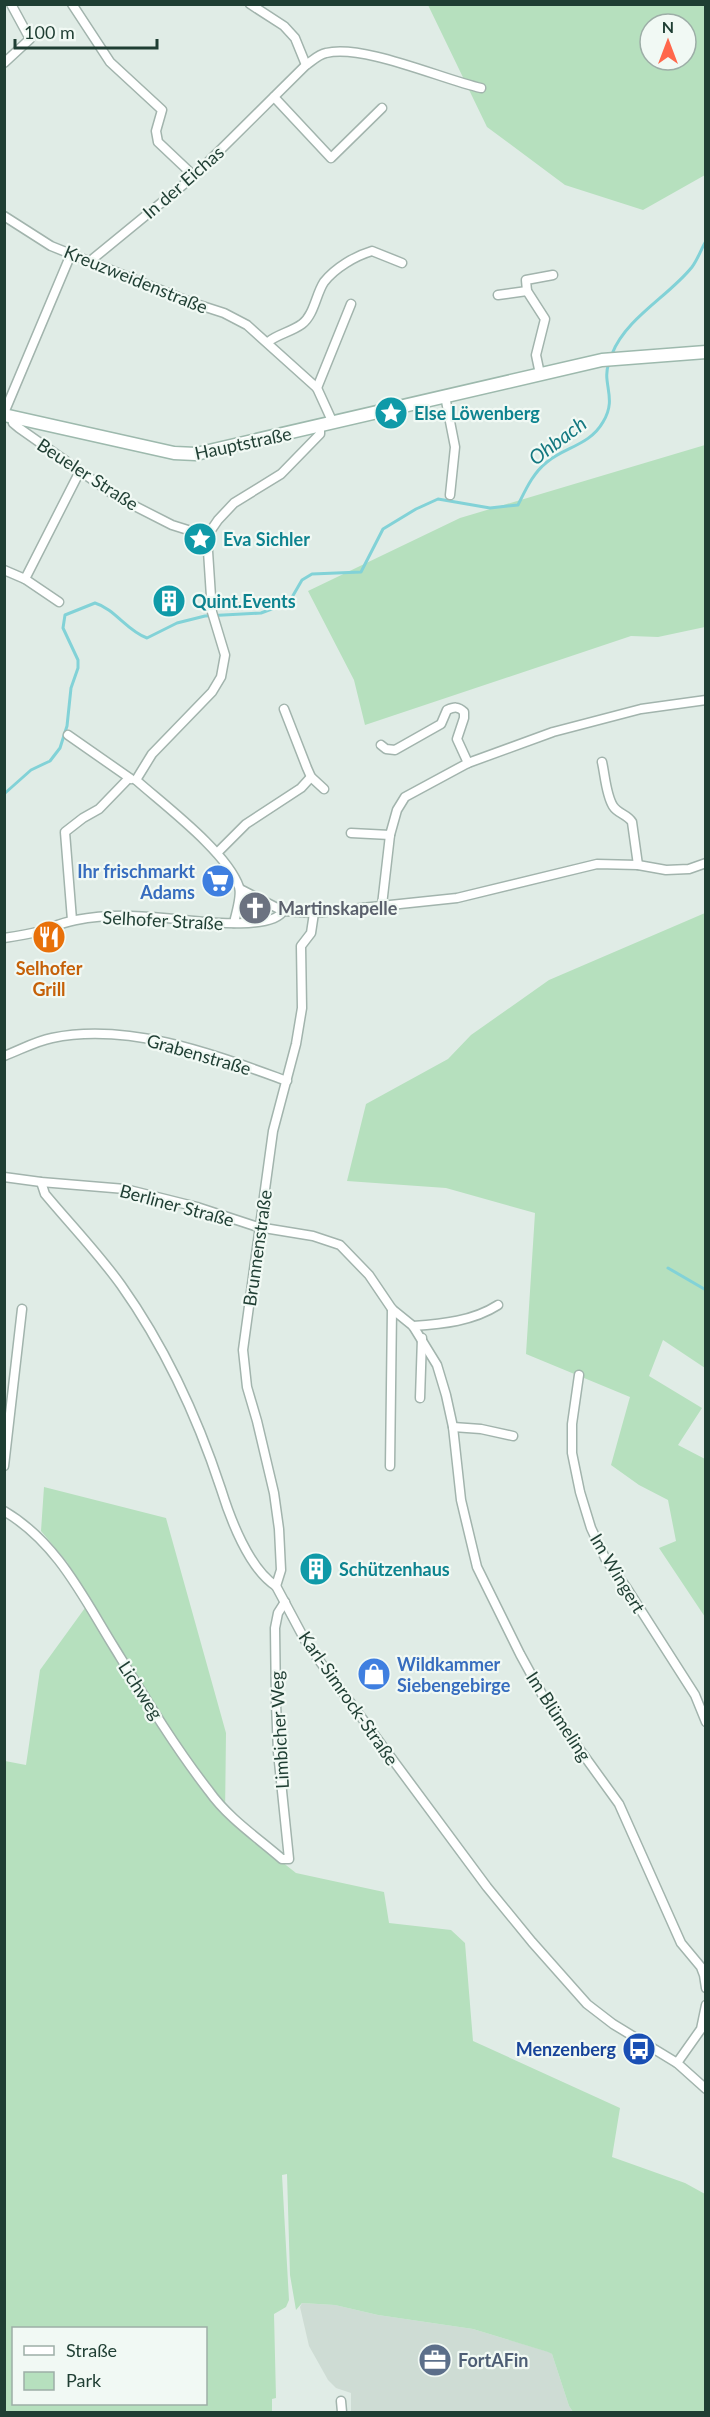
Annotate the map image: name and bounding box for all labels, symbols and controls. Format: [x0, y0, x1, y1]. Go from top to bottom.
scale bar [15, 12, 158, 50]
north arrow [638, 12, 698, 72]
text: N [662, 17, 674, 36]
text: 100 m [24, 21, 75, 43]
street label: In der Eichas [138, 141, 228, 223]
street label: Kreuzweidenstraße [61, 240, 211, 318]
place icon: Else Löwenberg [373, 395, 409, 431]
place label: Else Löwenberg [414, 402, 540, 424]
water label: Ohbach [523, 411, 591, 469]
street label: Hauptstraße [193, 422, 293, 464]
street label: Beueler Straße [33, 433, 143, 515]
place icon: Eva Sichler [182, 521, 218, 557]
place label: Eva Sichler [223, 528, 310, 550]
building icon: Quint.Events [151, 583, 187, 619]
place label: Quint.Events [192, 590, 296, 612]
place label: Ihr frischmarkt Adams [77, 860, 195, 903]
supermarket icon: Ihr frischmarkt Adams [200, 863, 236, 899]
church icon: Martinskapelle [237, 890, 273, 926]
place label: Martinskapelle [278, 897, 398, 919]
street label: Selhofer Straße [102, 906, 224, 934]
restaurant icon: Selhofer Grill [31, 919, 67, 955]
place label: Selhofer Grill [16, 957, 83, 1000]
street label: Grabenstraße [144, 1029, 254, 1079]
street label: Berliner Straße [117, 1179, 237, 1231]
street label: Brunnenstraße [238, 1188, 276, 1308]
street label: Im Wingert [586, 1529, 651, 1617]
building icon: Schützenhaus [298, 1551, 334, 1587]
place label: Schützenhaus [339, 1558, 450, 1580]
street label: Karl-Simrock-Straße [294, 1627, 404, 1769]
place label: Wildkammer Siebengebirge [397, 1653, 511, 1696]
shop icon: Wildkammer Siebengebirge [356, 1656, 392, 1692]
street label: Lichweg [114, 1657, 168, 1723]
street label: Im Blümeling [522, 1667, 596, 1765]
street label: Limbicher Weg [265, 1671, 293, 1789]
bus stop icon: Menzenberg [621, 2031, 657, 2067]
place label: Menzenberg [516, 2038, 616, 2060]
legend [12, 2327, 207, 2405]
text: Straße [66, 2339, 117, 2361]
office icon: FortAFin [417, 2342, 453, 2378]
place label: FortAFin [458, 2349, 529, 2371]
text: Park [66, 2369, 102, 2391]

